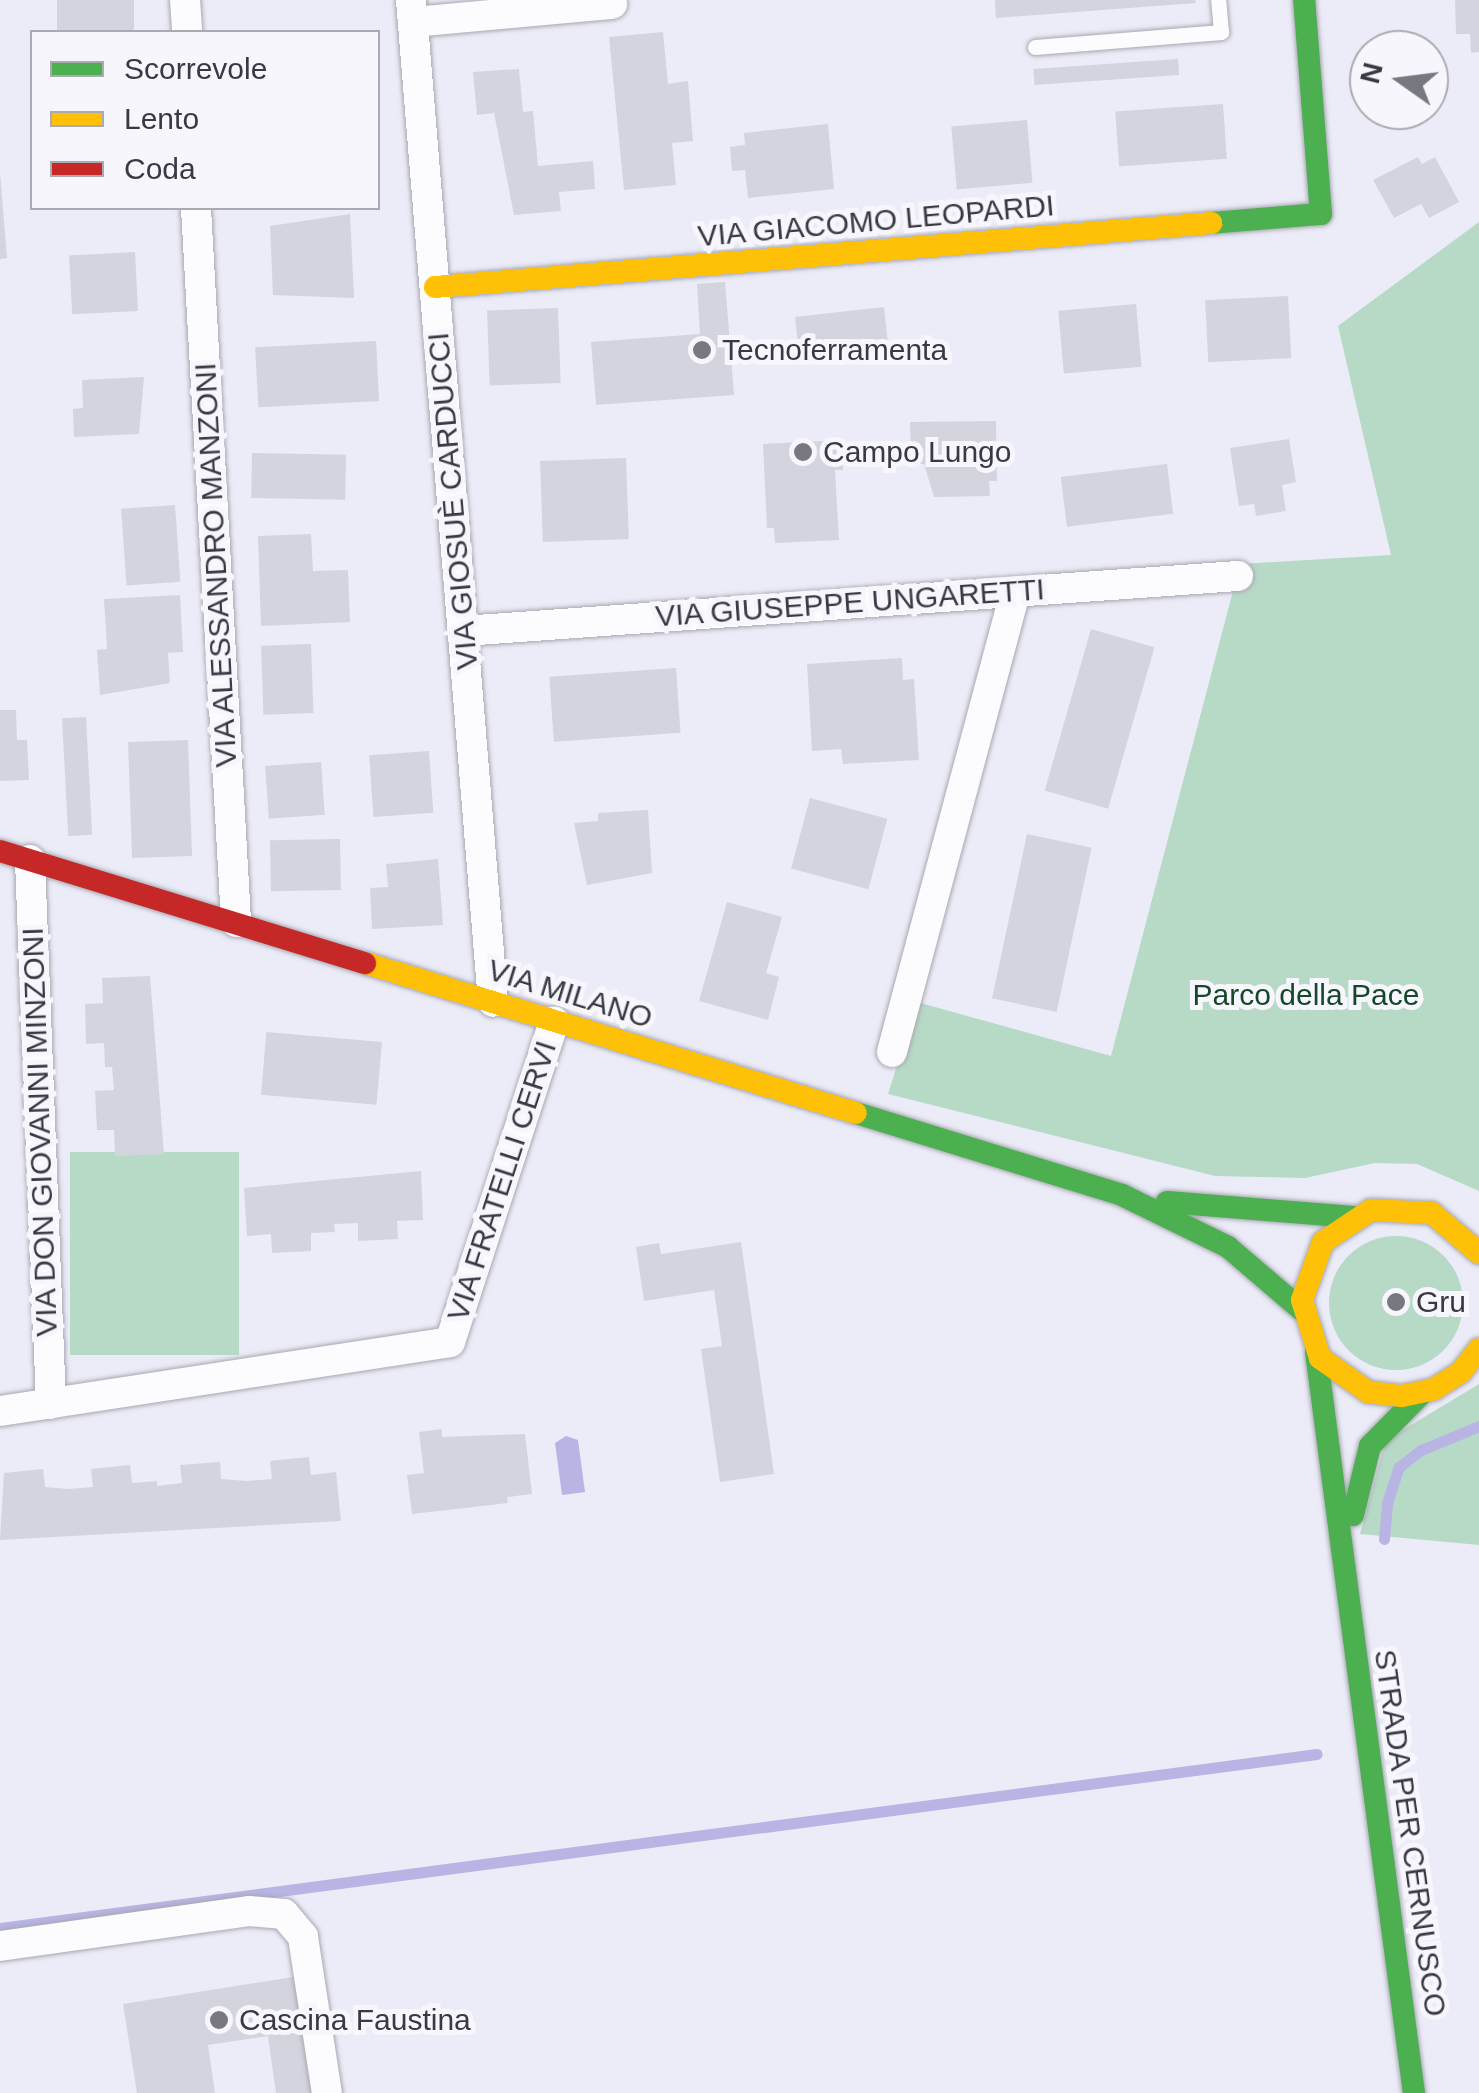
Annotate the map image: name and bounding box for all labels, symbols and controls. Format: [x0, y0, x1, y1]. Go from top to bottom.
legend [30, 30, 380, 210]
north arrow [1349, 30, 1449, 130]
text: Scorrevole [124, 52, 267, 85]
text: N [1354, 60, 1389, 87]
text: Lento [124, 102, 199, 135]
text: Coda [124, 152, 196, 185]
street label: VIA GIACOMO LEOPARDI [695, 187, 1057, 255]
street label: VIA GIOSUÈ CARDUCCI [420, 330, 486, 672]
place label: Tecnoferramenta [722, 332, 947, 368]
marker: Tecnoferramenta [691, 339, 713, 361]
street label: VIA ALESSANDRO MANZONI [187, 360, 245, 770]
place label: Campo Lungo [823, 434, 1011, 470]
marker: Campo Lungo [792, 441, 814, 463]
street label: VIA GIUSEPPE UNGARETTI [653, 571, 1047, 635]
street label: VIA DON GIOVANNI MINZONI [15, 926, 65, 1338]
street label: VIA MILANO [483, 952, 657, 1036]
park label: Parco della Pace [1193, 977, 1419, 1013]
street label: VIA FRATELLI CERVI [439, 1036, 565, 1326]
place label: Gru [1416, 1284, 1466, 1320]
marker: Gru [1385, 1291, 1407, 1313]
street label: STRADA PER CERNUSCO [1366, 1646, 1454, 2020]
place label: Cascina Faustina [239, 2002, 471, 2038]
marker: Cascina Faustina [208, 2009, 230, 2031]

